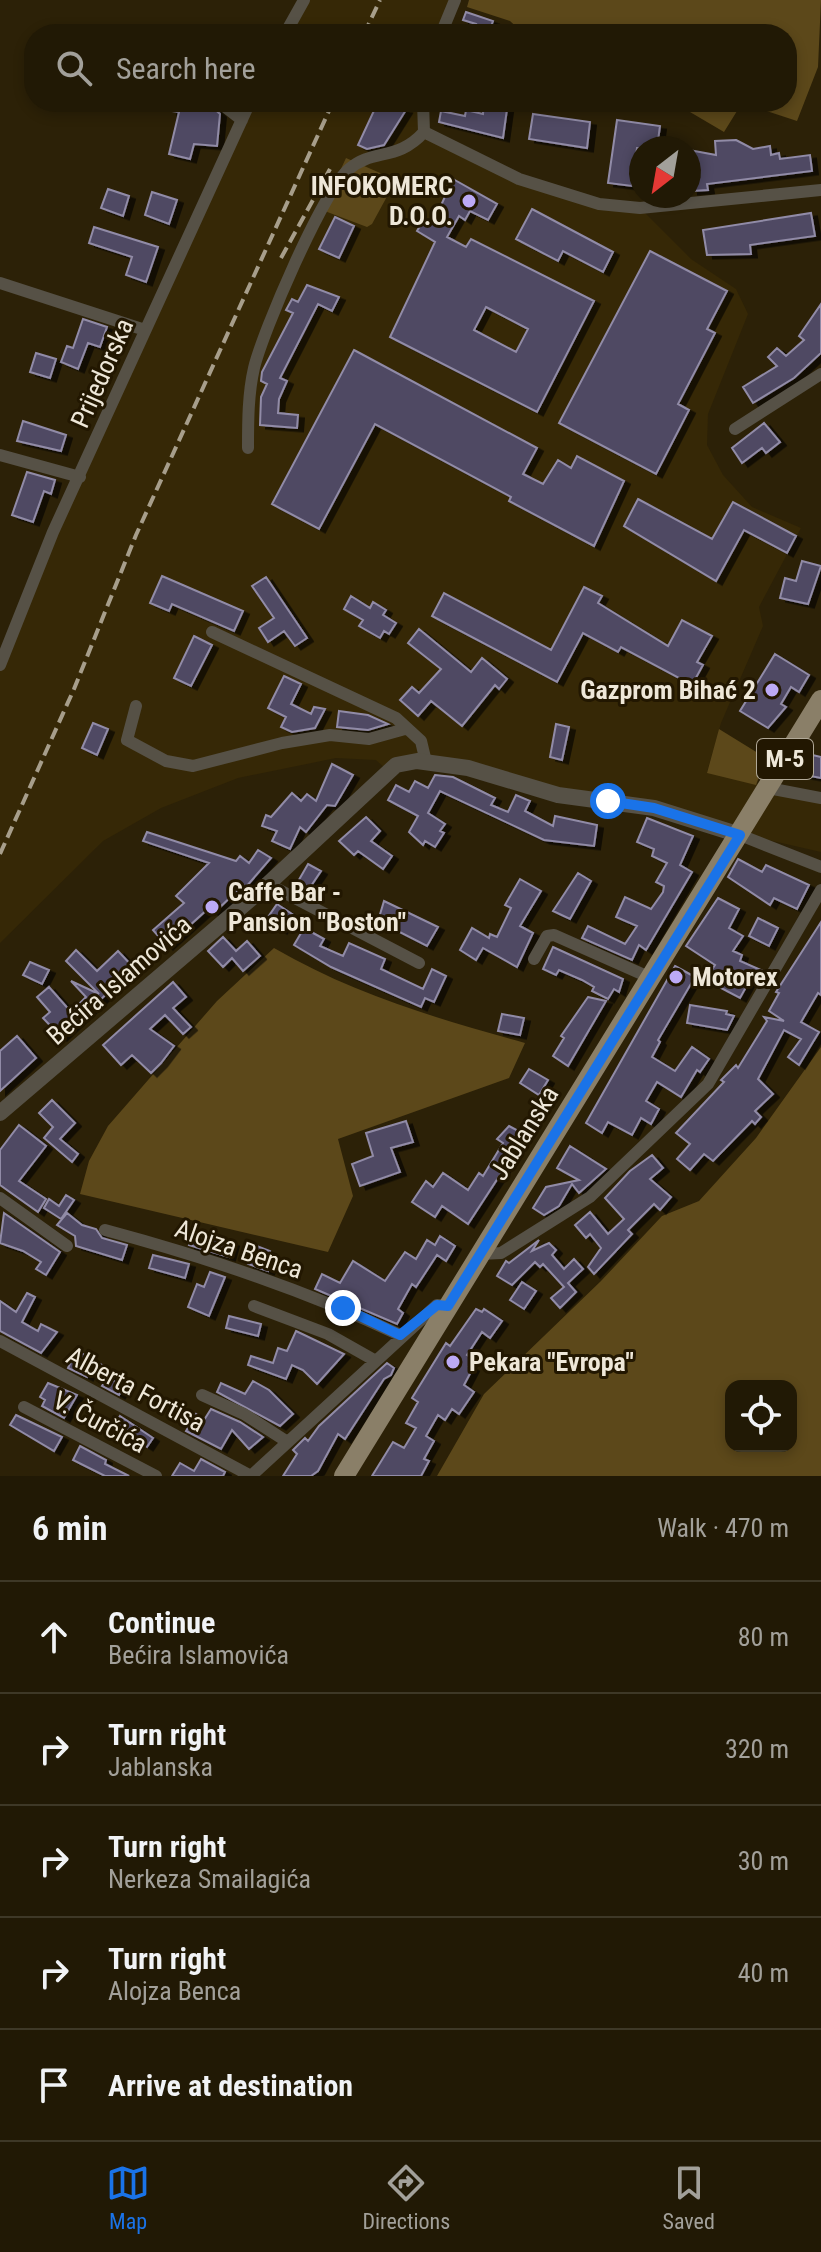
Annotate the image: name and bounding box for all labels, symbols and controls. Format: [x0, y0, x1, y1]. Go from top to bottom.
search box [24, 24, 797, 112]
icon: search [52, 46, 96, 90]
text: Search here [116, 51, 256, 86]
north arrow [629, 136, 701, 208]
place label: INFOKOMERC D.O.O. [311, 171, 453, 231]
marker: INFOKOMERC D.O.O. [460, 192, 478, 210]
street label: Prijedorska [65, 314, 139, 432]
place label: Gazprom Bihać 2 [580, 675, 756, 705]
marker: Gazprom Bihać 2 [763, 681, 781, 699]
road number: M-5 [757, 739, 813, 779]
route start [590, 783, 626, 819]
place label: Caffe Bar - Pansion "Boston" [228, 877, 406, 937]
marker: Caffe Bar - Pansion "Boston" [203, 898, 221, 916]
street label: Bećira Islamovića [41, 909, 197, 1051]
place label: Motorex [692, 962, 778, 992]
marker: Motorex [667, 968, 685, 986]
street label: Jablanska [483, 1081, 565, 1185]
street label: Alojza Benca [171, 1213, 307, 1285]
route end [325, 1290, 361, 1326]
street label: Alberta Fortisa [62, 1340, 210, 1438]
place label: Pekara "Evropa" [469, 1347, 634, 1377]
marker: Pekara "Evropa" [444, 1353, 462, 1371]
map controls [725, 1380, 797, 1452]
button: locate [725, 1380, 797, 1452]
street label: V. Čurčića [48, 1385, 152, 1459]
text: 6 min [32, 1508, 108, 1548]
text: Walk · 470 m [657, 1513, 789, 1543]
text: Continue [108, 1605, 215, 1640]
icon: ahead [32, 1615, 76, 1659]
text: 80 m [738, 1622, 789, 1652]
text: Bećira Islamovića [108, 1640, 289, 1670]
text: Turn right [108, 1717, 226, 1752]
icon: right [32, 1727, 76, 1771]
text: 320 m [725, 1734, 789, 1764]
text: Jablanska [108, 1752, 213, 1782]
text: Turn right [108, 1829, 226, 1864]
icon: right [32, 1839, 76, 1883]
text: 30 m [738, 1846, 789, 1876]
text: Nerkeza Smailagića [108, 1864, 311, 1894]
text: Turn right [108, 1941, 226, 1976]
icon: right [32, 1951, 76, 1995]
text: 40 m [738, 1958, 789, 1988]
text: Alojza Benca [108, 1976, 241, 2006]
icon: arrive [32, 2063, 76, 2107]
text: Arrive at destination [108, 2068, 353, 2103]
tab: Map [106, 2161, 150, 2234]
tab: Directions [362, 2161, 450, 2234]
tab: Saved [663, 2161, 715, 2234]

